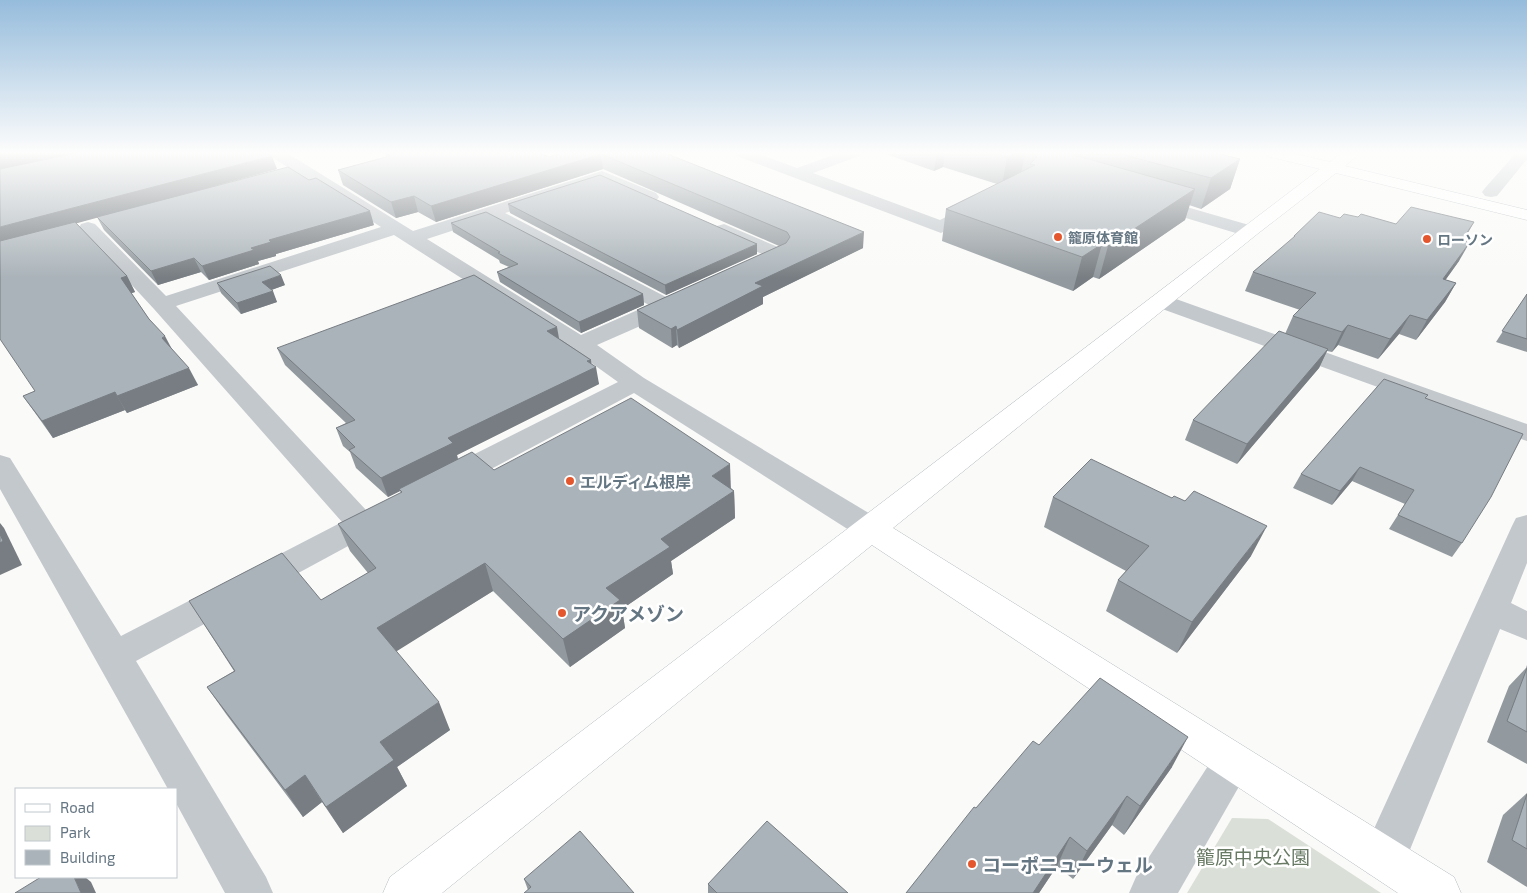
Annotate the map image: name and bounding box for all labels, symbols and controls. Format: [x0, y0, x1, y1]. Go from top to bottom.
place label: 籠原体育館 [1068, 229, 1138, 246]
marker: 籠原体育館 [1052, 231, 1064, 243]
place label: ローソン [1437, 231, 1493, 248]
marker: ローソン [1421, 233, 1433, 245]
place label: エルディム根岸 [580, 472, 691, 491]
marker: エルディム根岸 [564, 475, 576, 487]
place label: アクアメゾン [572, 602, 684, 625]
marker: アクアメゾン [556, 607, 568, 619]
legend [15, 788, 178, 878]
text: Road [60, 798, 95, 816]
text: Park [60, 823, 91, 841]
park label: 籠原中央公園 [1196, 845, 1310, 868]
text: Building [60, 848, 116, 866]
place label: コーポニューウェル [982, 853, 1153, 876]
marker: コーポニューウェル [966, 858, 978, 870]

